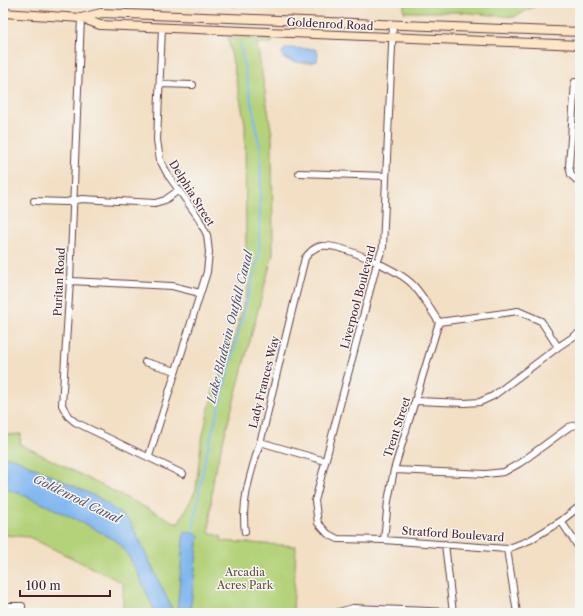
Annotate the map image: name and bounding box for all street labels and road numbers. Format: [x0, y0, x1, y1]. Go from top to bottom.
street label: Goldenrod Road [286, 15, 374, 33]
street label: Delphia Street [166, 157, 218, 229]
street label: Liverpool Boulevard [337, 244, 379, 350]
street label: Puritan Road [50, 247, 68, 317]
street label: Lady Frances Way [246, 334, 282, 430]
street label: Trent Street [381, 395, 413, 459]
street label: Stratford Boulevard [401, 523, 505, 545]

